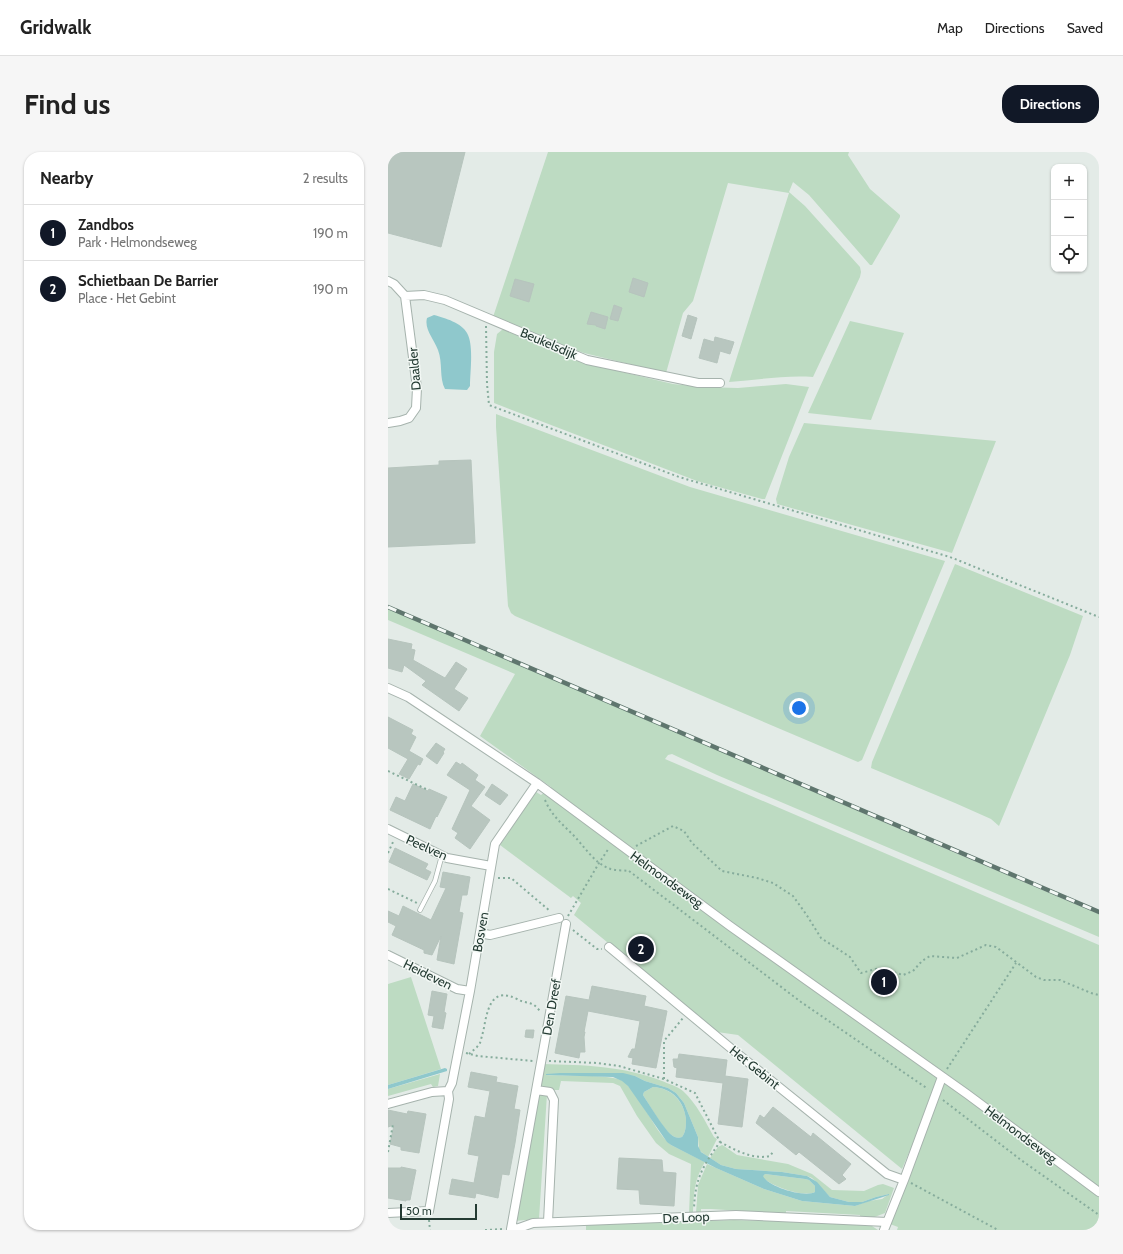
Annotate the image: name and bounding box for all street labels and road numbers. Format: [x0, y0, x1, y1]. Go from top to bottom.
street label: Beukelsdijk [518, 324, 580, 363]
street label: Daalder [404, 346, 424, 391]
street label: Peelven [404, 831, 450, 863]
street label: Helmondseweg [627, 847, 707, 911]
street label: Bosven [469, 911, 491, 953]
street label: Heideven [401, 955, 455, 993]
street label: Den Dreef [538, 977, 564, 1037]
street label: Het Gebint [727, 1042, 784, 1092]
street label: Helmondseweg [982, 1102, 1061, 1167]
street label: De Loop [662, 1208, 710, 1226]

